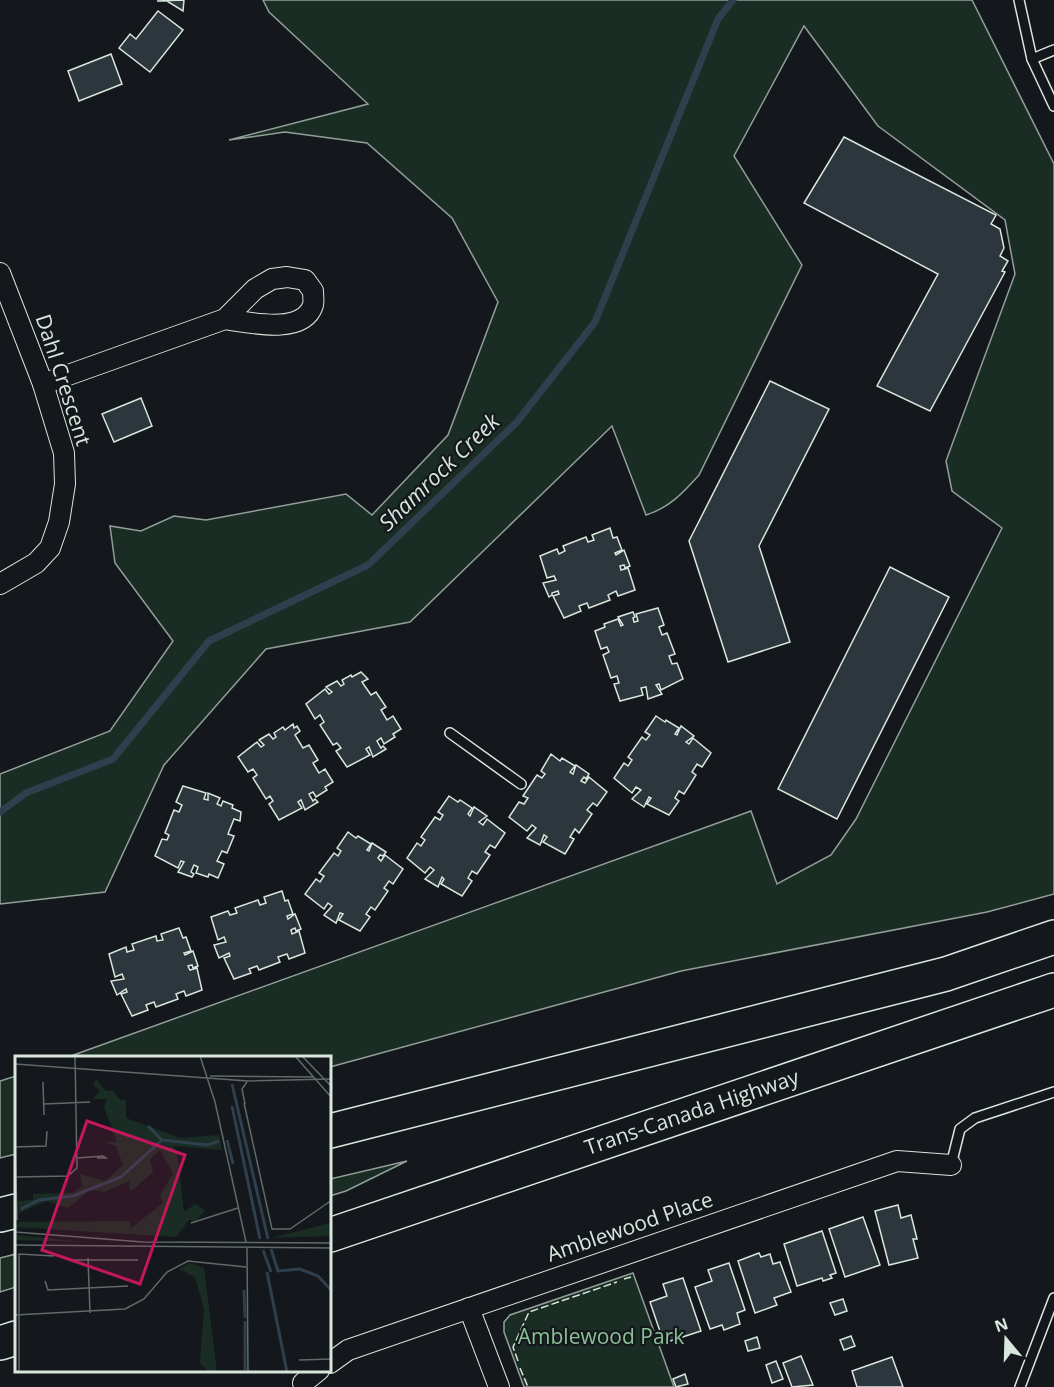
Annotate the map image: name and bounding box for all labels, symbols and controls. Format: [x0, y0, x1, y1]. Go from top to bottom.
street label: Dahl Crescent [30, 311, 98, 449]
water label: Shamrock Creek [371, 405, 506, 537]
inset map [15, 1056, 332, 1372]
street label: Trans-Canada Highway [581, 1062, 803, 1161]
street label: Amblewood Place [543, 1184, 716, 1268]
north arrow [976, 1309, 1036, 1369]
text: N [991, 1312, 1011, 1337]
park label: Amblewood Park [518, 1322, 684, 1350]

